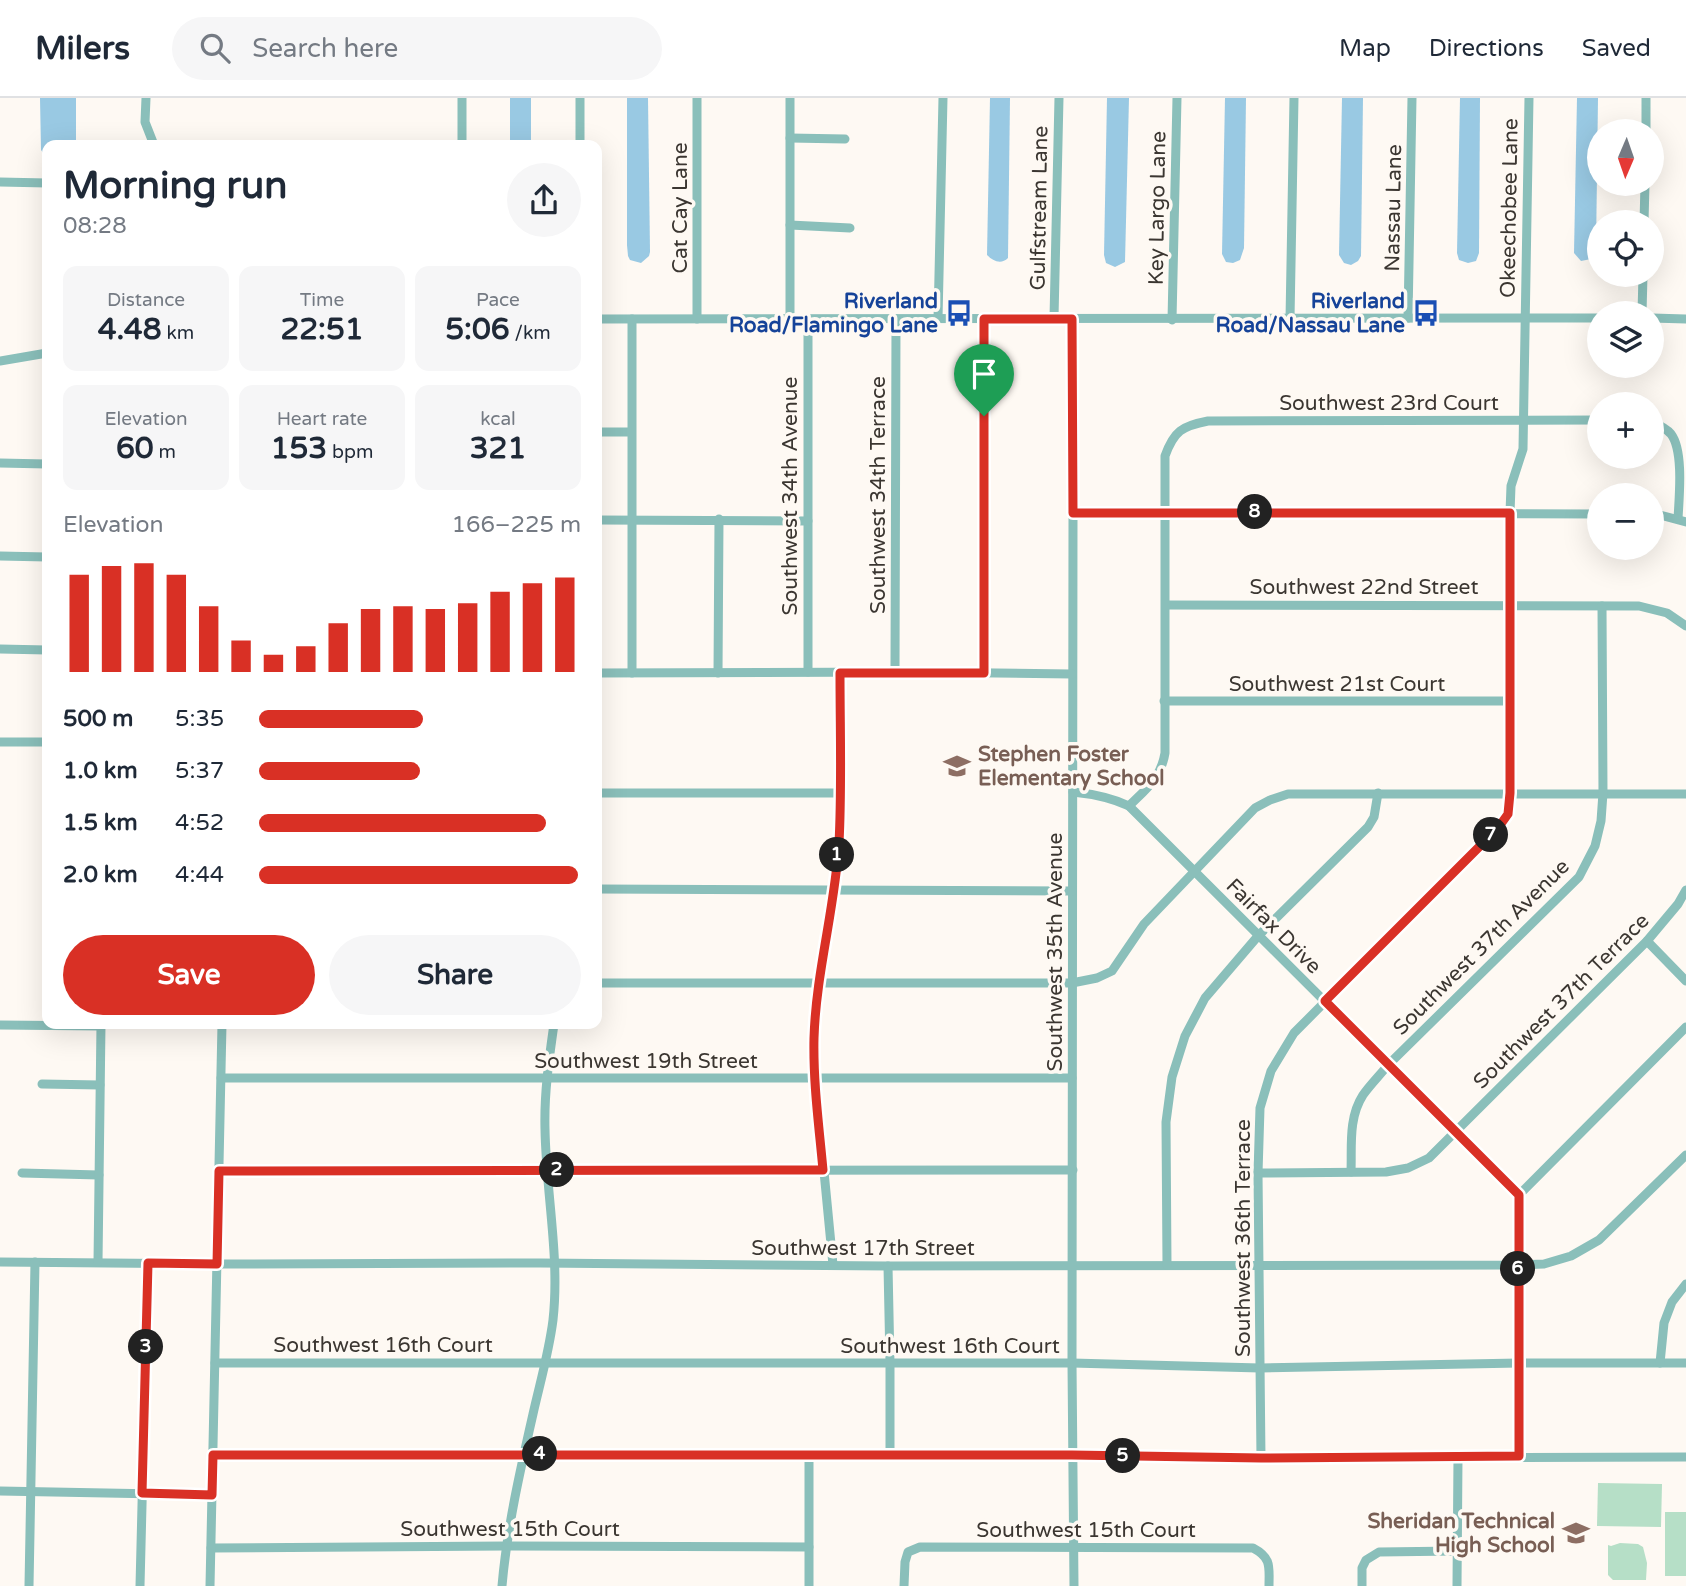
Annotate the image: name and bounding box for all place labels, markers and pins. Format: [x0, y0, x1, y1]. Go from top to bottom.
place label: Riverland Road/Flamingo Lane [729, 289, 938, 338]
place label: Riverland Road/Nassau Lane [1216, 289, 1405, 338]
bus stop icon: Riverland Road/Flamingo Lane [944, 298, 974, 328]
bus stop icon: Riverland Road/Nassau Lane [1411, 298, 1441, 328]
pin [954, 344, 1014, 416]
pin: 8 [1238, 494, 1272, 530]
place label: Stephen Foster Elementary School [978, 742, 1165, 791]
school or university icon: Stephen Foster Elementary School [942, 751, 972, 781]
pin: 7 [1474, 818, 1508, 852]
pin: 1 [820, 838, 854, 872]
pin: 2 [540, 1152, 574, 1188]
pin: 6 [1500, 1252, 1536, 1286]
pin: 3 [128, 1330, 164, 1364]
pin: 4 [522, 1436, 558, 1472]
pin: 5 [1106, 1438, 1140, 1474]
place label: Sheridan Technical High School [1367, 1509, 1555, 1558]
school or university icon: Sheridan Technical High School [1561, 1518, 1591, 1548]

